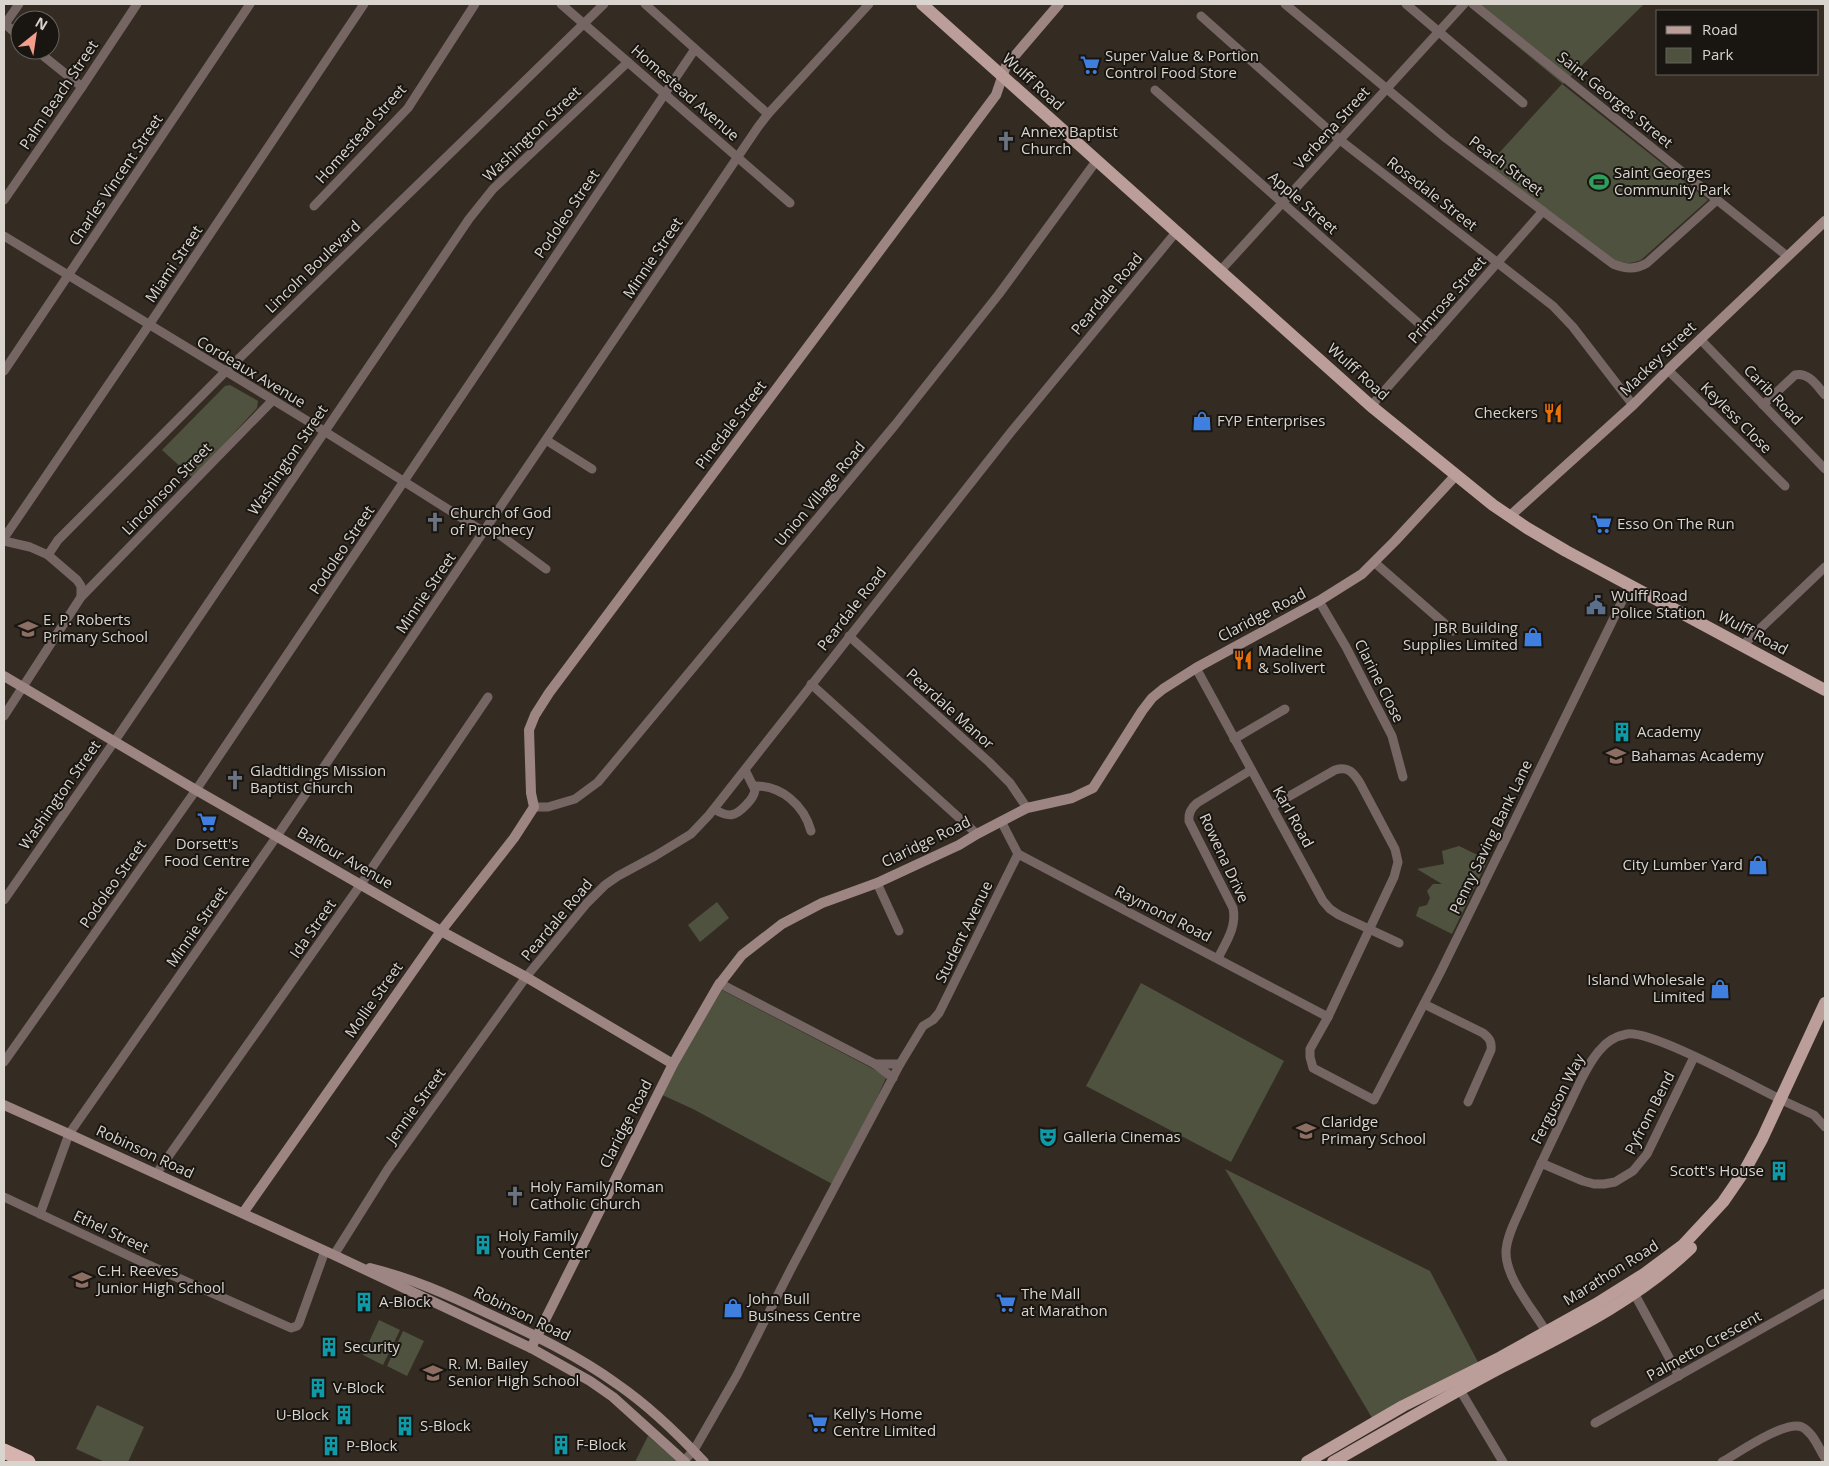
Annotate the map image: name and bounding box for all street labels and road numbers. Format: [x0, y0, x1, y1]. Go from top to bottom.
street label: Palm Beach Street [14, 36, 102, 153]
street label: Homestead Avenue [627, 40, 744, 145]
street label: Saint Georges Street [1554, 47, 1677, 152]
street label: Wulff Road [999, 48, 1069, 114]
street label: Homestead Street [310, 80, 410, 187]
street label: Washington Street [478, 81, 585, 185]
street label: Verbena Street [1289, 82, 1374, 173]
street label: Charles Vincent Street [64, 110, 167, 249]
street label: Peach Street [1465, 131, 1548, 200]
street label: Rosedale Street [1383, 152, 1482, 235]
street label: Podoleo Street [529, 165, 603, 262]
street label: Apple Street [1265, 167, 1343, 238]
street label: Minnie Street [618, 213, 687, 302]
street label: Lincoln Boulevard [260, 216, 364, 317]
street label: Miami Street [140, 221, 206, 306]
street label: Peardale Road [1066, 248, 1146, 339]
street label: Primrose Street [1403, 252, 1490, 347]
street label: Mackey Street [1615, 317, 1700, 400]
street label: Cordeaux Avenue [193, 331, 310, 412]
street label: Wulff Road [1324, 338, 1394, 404]
street label: Carib Road [1740, 360, 1808, 429]
street label: Pinedale Street [690, 376, 770, 473]
street label: Keyless Close [1697, 377, 1777, 457]
street label: Washington Street [243, 400, 332, 519]
street label: Union Village Road [769, 437, 869, 550]
street label: Lincolnson Street [117, 438, 216, 539]
street label: Podoleo Street [304, 501, 378, 598]
street label: Minnie Street [391, 548, 460, 637]
street label: Peardale Road [812, 562, 890, 654]
street label: Claridge Road [1214, 583, 1309, 646]
street label: Wulff Road [1715, 605, 1792, 659]
street label: Clarine Close [1350, 636, 1409, 726]
street label: Peardale Manor [902, 663, 999, 753]
street label: Washington Street [14, 736, 104, 853]
street label: Penny Saving Bank Lane [1444, 756, 1536, 917]
street label: Karl Road [1269, 782, 1319, 851]
street label: Rowena Drive [1195, 810, 1254, 906]
street label: Claridge Road [878, 811, 974, 871]
street label: Balfour Avenue [294, 822, 397, 893]
street label: Podoleo Street [74, 835, 150, 931]
street label: Peardale Road [516, 874, 596, 965]
street label: Student Avenue [930, 877, 996, 986]
street label: Raymond Road [1112, 880, 1215, 946]
street label: Minnie Street [161, 882, 231, 971]
street label: Ida Street [285, 895, 340, 962]
street label: Mollie Street [340, 958, 407, 1041]
street label: Ferguson Way [1526, 1050, 1589, 1147]
street label: Jennie Street [380, 1064, 449, 1149]
street label: Pyfrom Bend [1620, 1067, 1679, 1158]
street label: Claridge Road [594, 1076, 656, 1171]
street label: Robinson Road [93, 1120, 197, 1182]
street label: Ethel Street [71, 1205, 152, 1257]
street label: Marathon Road [1559, 1235, 1662, 1309]
street label: Robinson Road [471, 1281, 574, 1345]
street label: Palmetto Crescent [1643, 1305, 1765, 1385]

